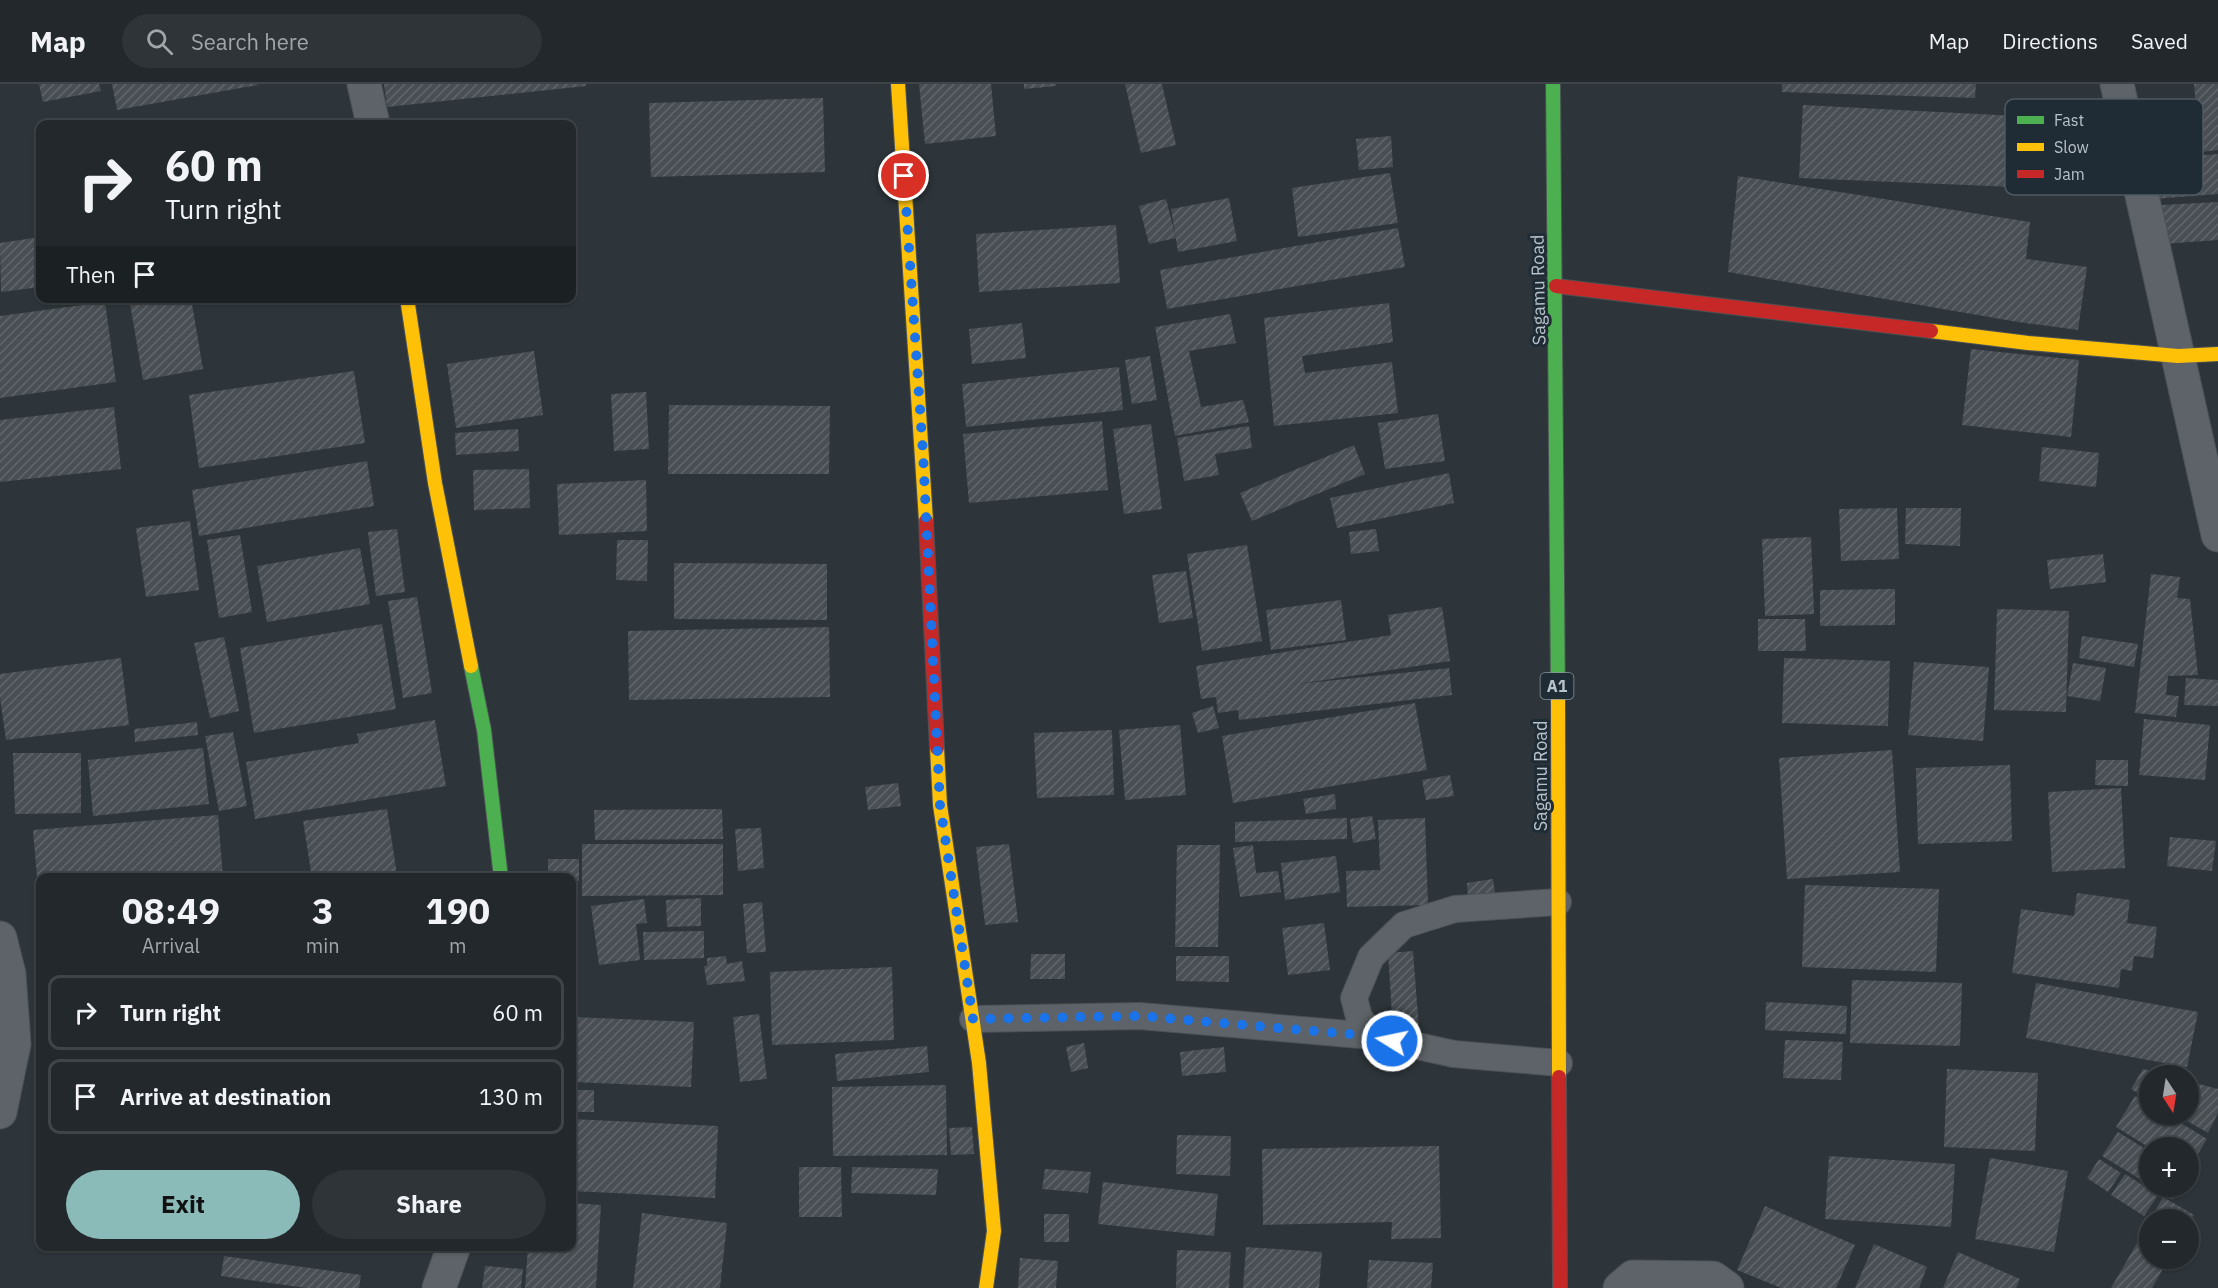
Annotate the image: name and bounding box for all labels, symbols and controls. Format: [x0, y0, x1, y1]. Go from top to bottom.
search box [122, 14, 542, 68]
text: Map [30, 23, 86, 60]
icon: search [143, 25, 176, 58]
text: Search here [191, 27, 309, 56]
text: Map [1929, 27, 1969, 55]
text: Directions [2002, 27, 2098, 55]
text: Saved [2131, 27, 2188, 55]
legend [2005, 99, 2203, 195]
text: Fast [2054, 110, 2084, 130]
text: Slow [2054, 137, 2089, 157]
text: 60 m [165, 138, 263, 193]
icon: right [66, 144, 144, 222]
pin [878, 150, 929, 201]
icon: arrive [887, 159, 920, 192]
text: Jam [2054, 164, 2085, 184]
text: Turn right [165, 191, 282, 226]
street label: Sagamu Road [1526, 234, 1550, 346]
icon: arrive [128, 258, 161, 291]
text: Then [66, 260, 116, 289]
road number: A1 [1540, 673, 1574, 699]
street label: Sagamu Road [1529, 721, 1552, 831]
text: 08:49 [122, 887, 220, 934]
text: 3 [312, 887, 334, 934]
text: 190 [425, 887, 490, 934]
text: Arrival [142, 932, 200, 959]
text: min [306, 932, 340, 959]
text: m [449, 932, 467, 959]
icon: right [69, 996, 102, 1029]
text: Turn right [120, 998, 221, 1027]
text: 60 m [492, 998, 543, 1027]
position arrow [1360, 1009, 1424, 1073]
north arrow [2139, 1065, 2199, 1125]
map controls [2139, 1065, 2199, 1269]
icon: arrive [69, 1080, 102, 1113]
text: Arrive at destination [120, 1082, 331, 1111]
text: 130 m [479, 1082, 543, 1111]
button: + [2139, 1137, 2199, 1197]
button: Exit [66, 1170, 300, 1239]
button: Share [312, 1170, 546, 1239]
button: − [2139, 1209, 2199, 1269]

